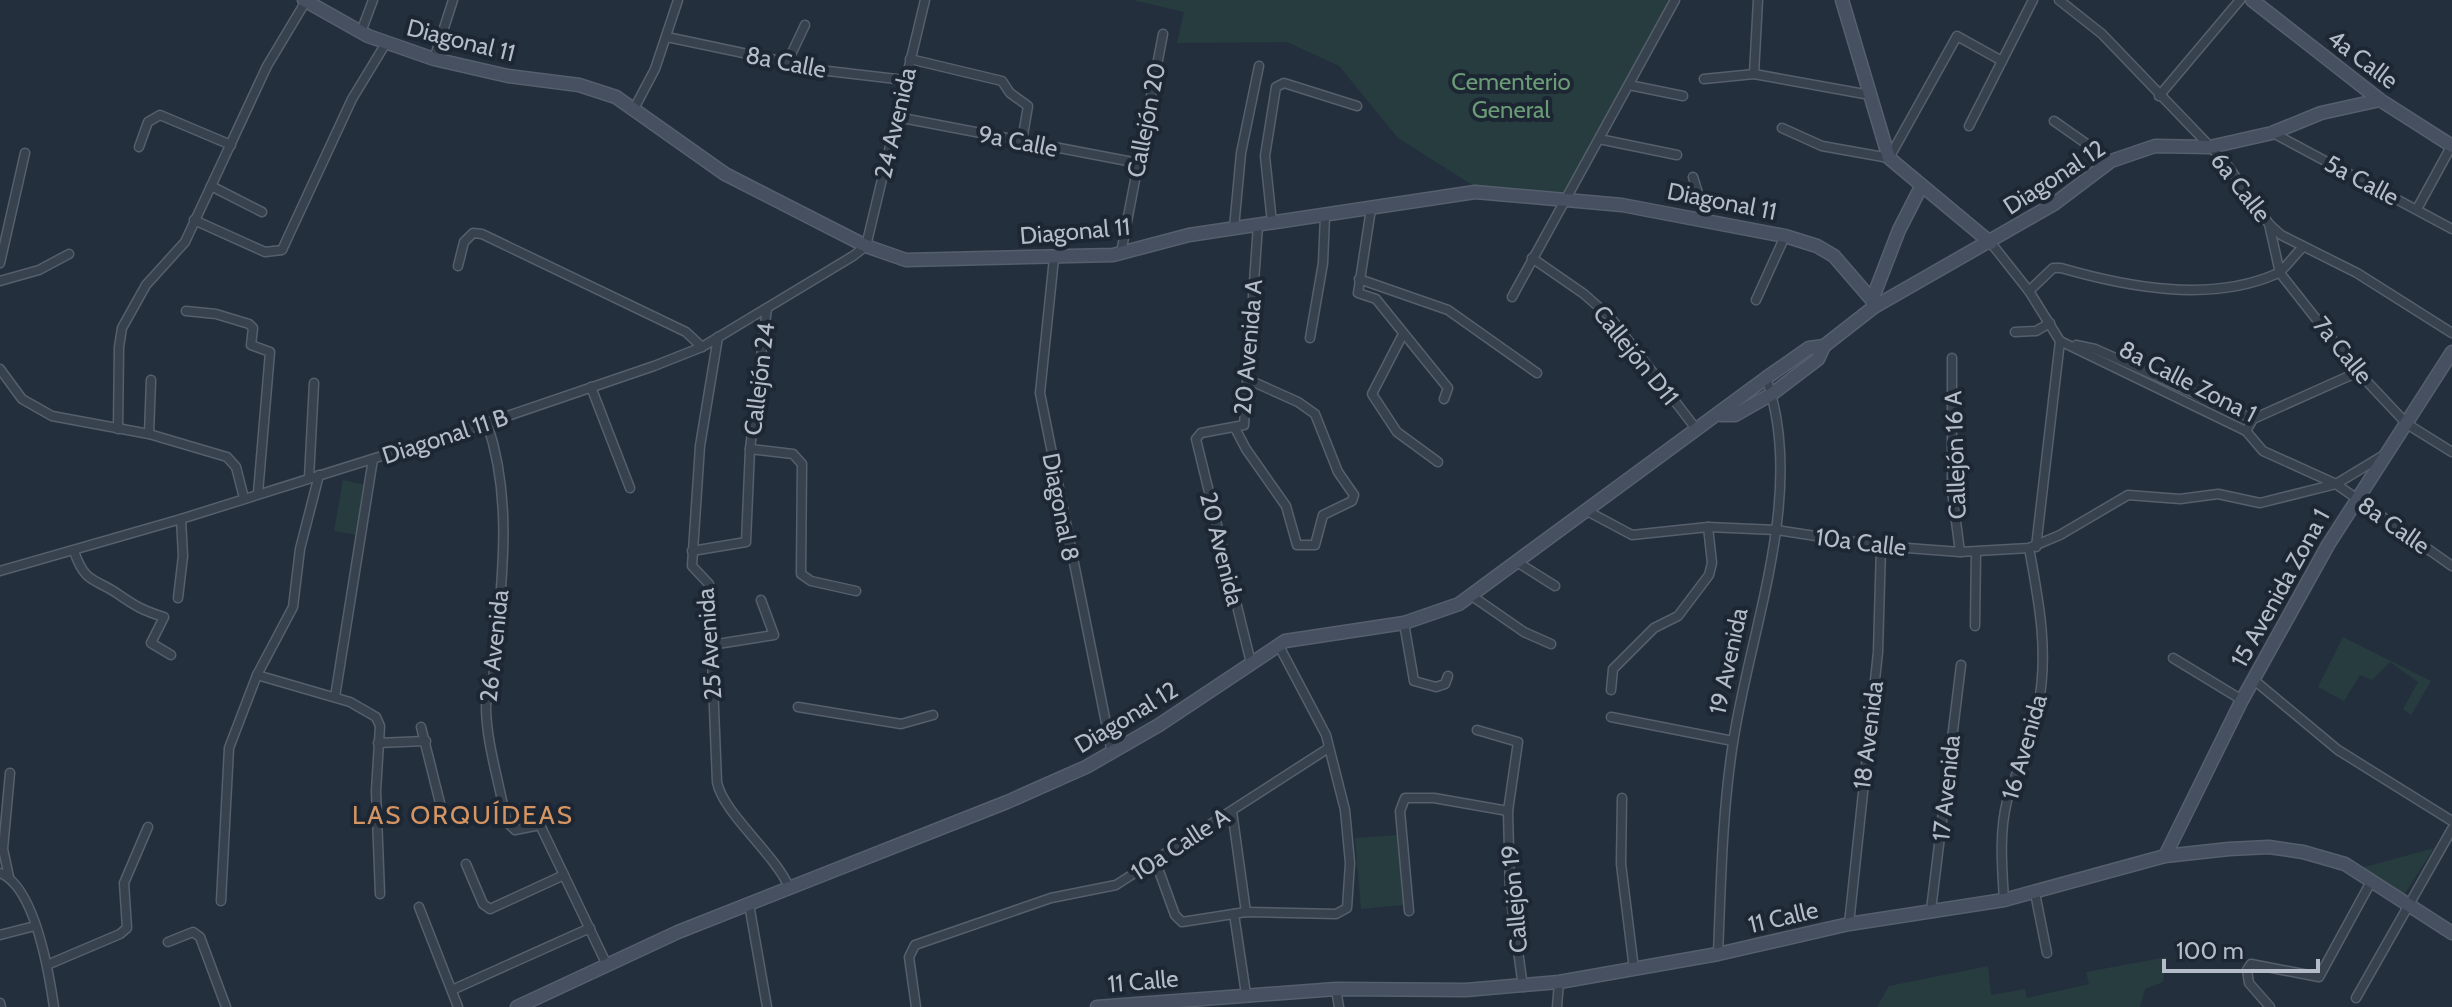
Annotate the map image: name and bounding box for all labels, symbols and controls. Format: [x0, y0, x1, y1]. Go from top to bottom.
street label: Diagonal 11 [404, 13, 518, 67]
street label: 4a Calle [2322, 23, 2404, 95]
street label: 8a Calle [743, 40, 829, 84]
street label: Callejón 20 [1121, 60, 1171, 180]
street label: 24 Avenida [868, 64, 922, 181]
park label: Cementerio General [1451, 67, 1571, 124]
street label: 9a Calle [976, 119, 1060, 163]
street label: Diagonal 12 [1998, 133, 2110, 221]
street label: 6a Calle [2205, 146, 2277, 228]
street label: 5a Calle [2320, 148, 2404, 212]
street label: Diagonal 11 [1665, 176, 1779, 226]
street label: Diagonal 11 [1019, 212, 1131, 250]
street label: 20 Avenida A [1228, 278, 1268, 416]
street label: Callejón D11 [1587, 299, 1685, 411]
street label: 7a Calle [2307, 311, 2379, 389]
street label: Callejón 24 [738, 321, 780, 437]
street label: 8a Calle Zona 1 [2114, 334, 2262, 428]
street label: Callejón 16 A [1938, 390, 1972, 520]
street label: Diagonal 11 B [378, 402, 512, 470]
street label: Diagonal 8 [1036, 450, 1086, 564]
street label: 20 Avenida [1194, 489, 1250, 609]
street label: 8a Calle [2352, 490, 2436, 560]
street label: 15 Avenida Zona 1 [2225, 504, 2335, 672]
street label: 10a Calle [1814, 522, 1908, 562]
street label: 25 Avenida [691, 587, 727, 701]
street label: 26 Avenida [474, 588, 514, 704]
street label: 19 Avenida [1703, 605, 1754, 717]
street label: Diagonal 12 [1069, 675, 1183, 759]
street label: 18 Avenida [1847, 679, 1889, 791]
street label: 16 Avenida [1995, 691, 2053, 803]
street label: 17 Avenida [1926, 733, 1966, 842]
district label: LAS ORQUÍDEAS [352, 799, 574, 831]
street label: 10a Calle A [1125, 801, 1235, 887]
street label: Callejón 19 [1495, 844, 1533, 954]
street label: 11 Calle [1745, 895, 1821, 939]
scale bar [2164, 923, 2318, 973]
text: 100 m [2176, 936, 2244, 965]
street label: 11 Calle [1106, 963, 1180, 999]

